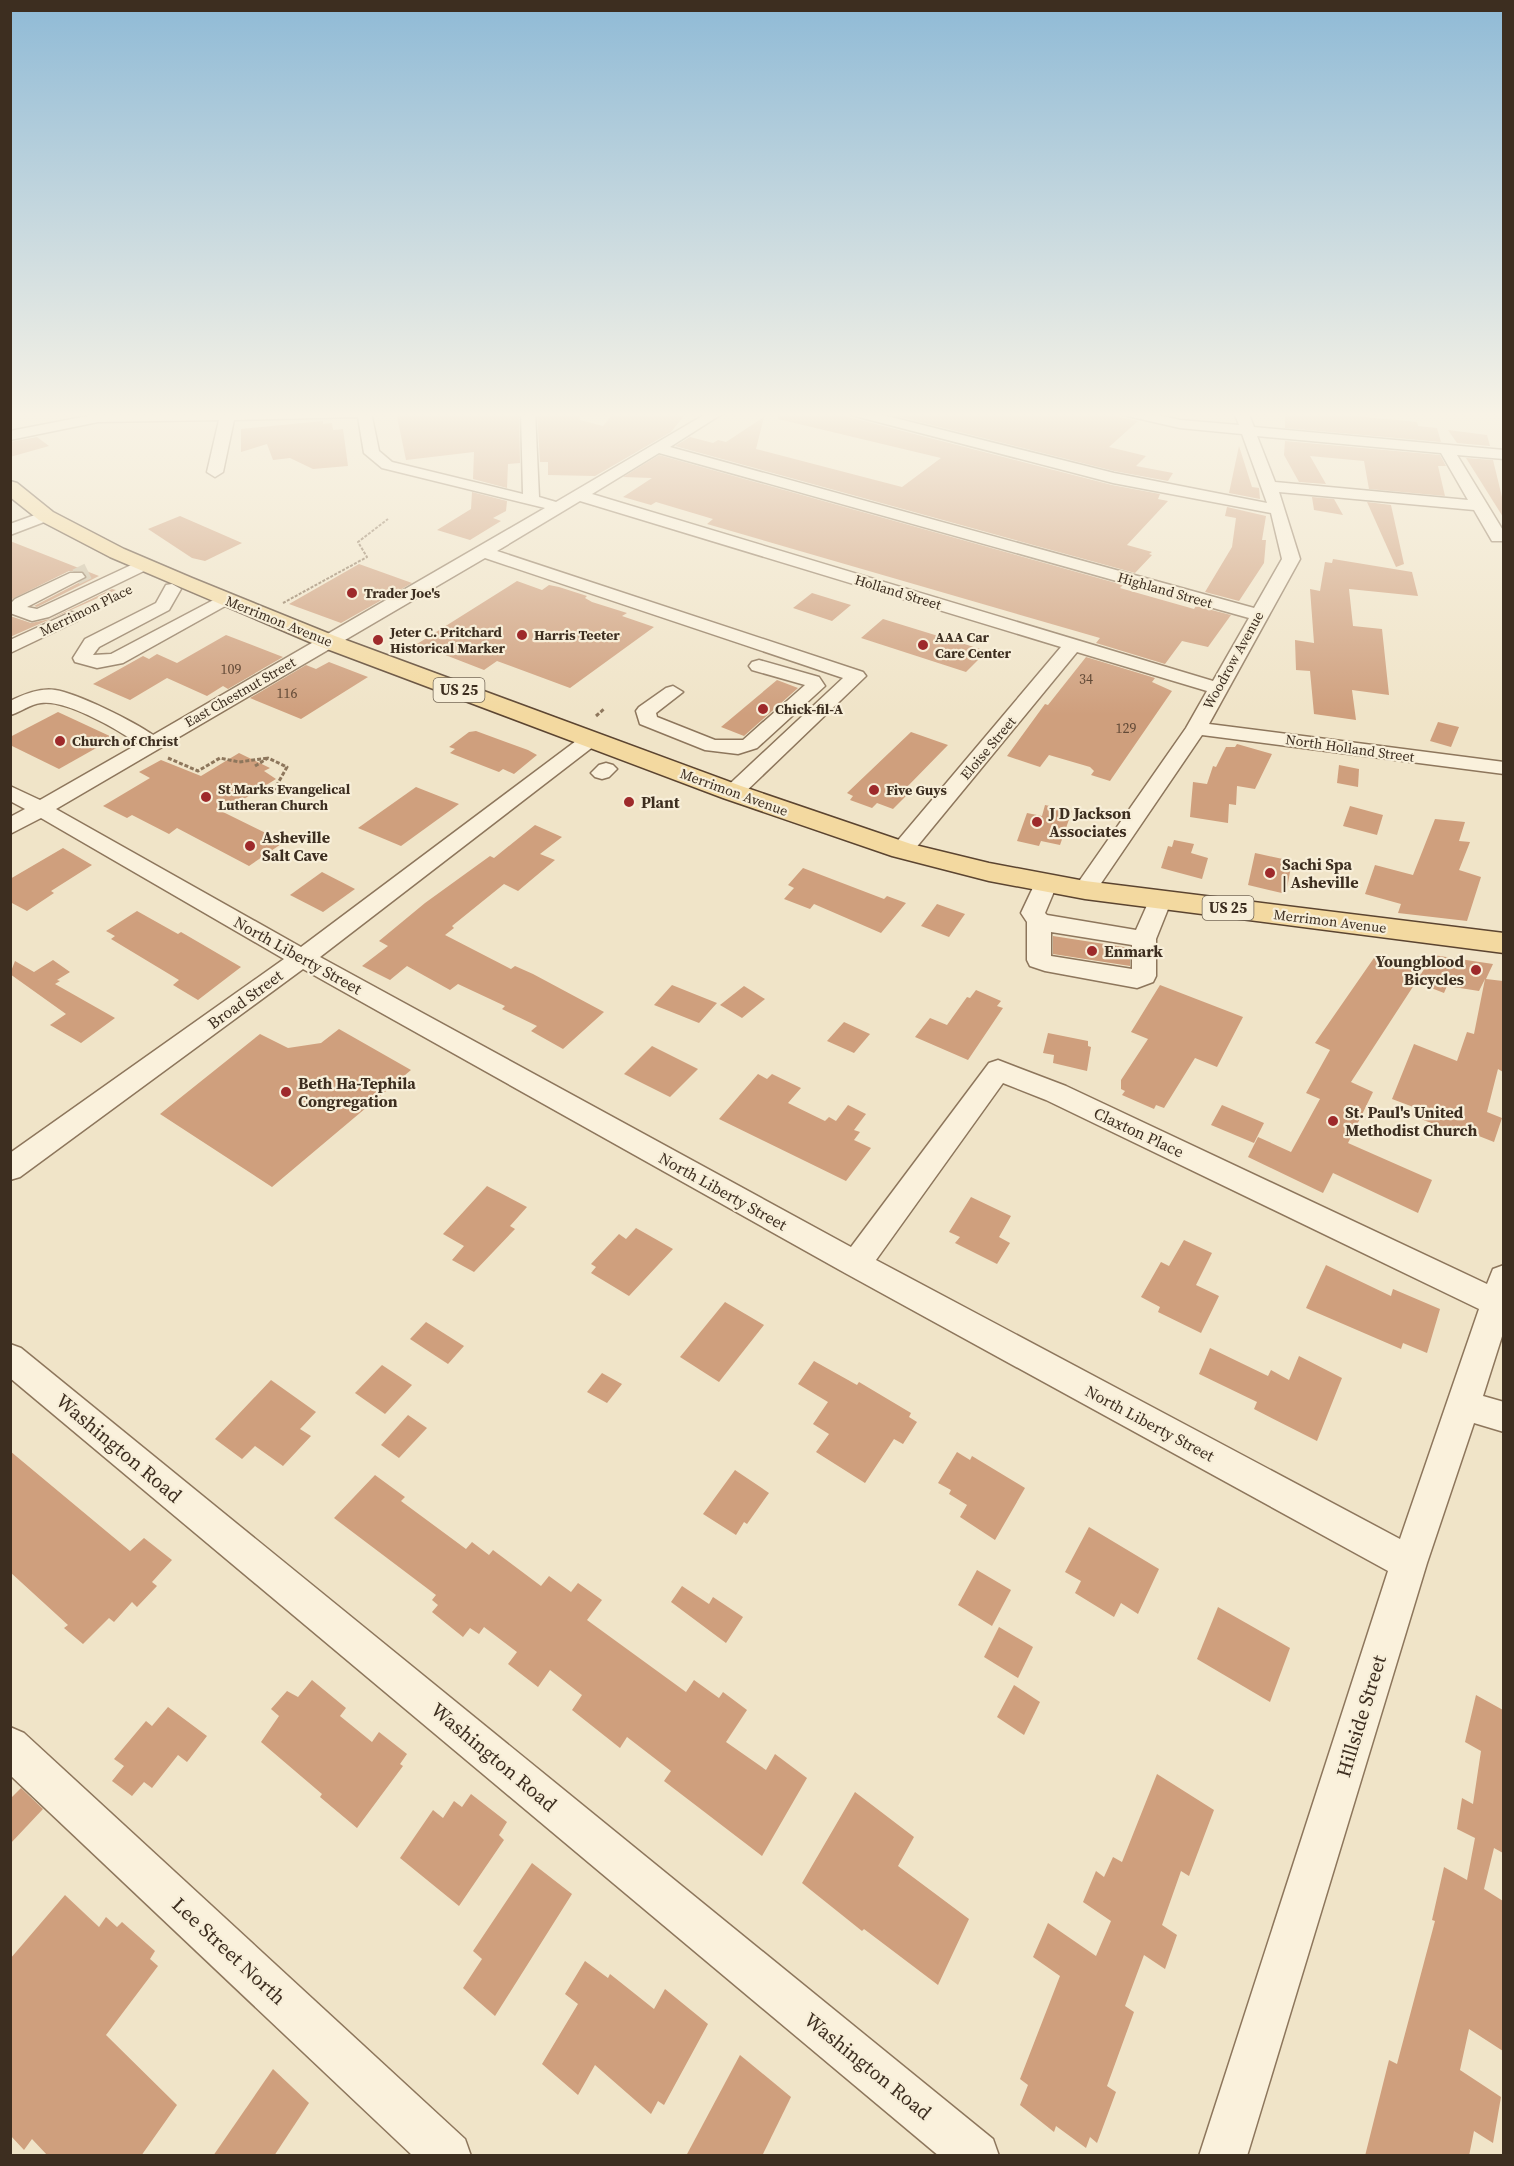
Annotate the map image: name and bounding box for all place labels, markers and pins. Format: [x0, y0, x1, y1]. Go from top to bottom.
place label: Trader Joe's [364, 583, 441, 603]
marker: Trader Joe's [345, 586, 359, 600]
place label: Jeter C. Pritchard Historical Marker [389, 622, 506, 658]
place label: Harris Teeter [534, 625, 620, 645]
place label: AAA Car Care Center [935, 627, 1011, 663]
marker: Harris Teeter [515, 628, 529, 642]
marker: Jeter C. Pritchard Historical Marker [371, 633, 385, 647]
marker: AAA Car Care Center [916, 638, 930, 652]
place label: Chick-fil-A [775, 699, 844, 719]
marker: Chick-fil-A [756, 702, 770, 716]
place label: Church of Christ [72, 731, 179, 751]
marker: Church of Christ [53, 734, 67, 748]
place label: St Marks Evangelical Lutheran Church [218, 779, 351, 815]
place label: Five Guys [886, 780, 947, 800]
marker: Five Guys [867, 783, 881, 797]
marker: St Marks Evangelical Lutheran Church [199, 790, 213, 804]
place label: Plant [641, 791, 680, 813]
marker: Plant [622, 795, 636, 809]
place label: J D Jackson Associates [1048, 802, 1131, 842]
marker: J D Jackson Associates [1030, 815, 1044, 829]
place label: Asheville Salt Cave [262, 826, 330, 866]
marker: Asheville Salt Cave [243, 839, 257, 853]
place label: Sachi Spa | Asheville [1282, 853, 1359, 893]
marker: Sachi Spa | Asheville [1263, 866, 1277, 880]
place label: Enmark [1104, 940, 1163, 962]
marker: Enmark [1085, 944, 1099, 958]
place label: Youngblood Bicycles [1375, 950, 1464, 990]
marker: Youngblood Bicycles [1469, 963, 1483, 977]
place label: Beth Ha-Tephila Congregation [298, 1072, 416, 1112]
marker: Beth Ha-Tephila Congregation [279, 1085, 293, 1099]
place label: St. Paul's United Methodist Church [1345, 1101, 1477, 1141]
marker: St. Paul's United Methodist Church [1326, 1114, 1340, 1128]

